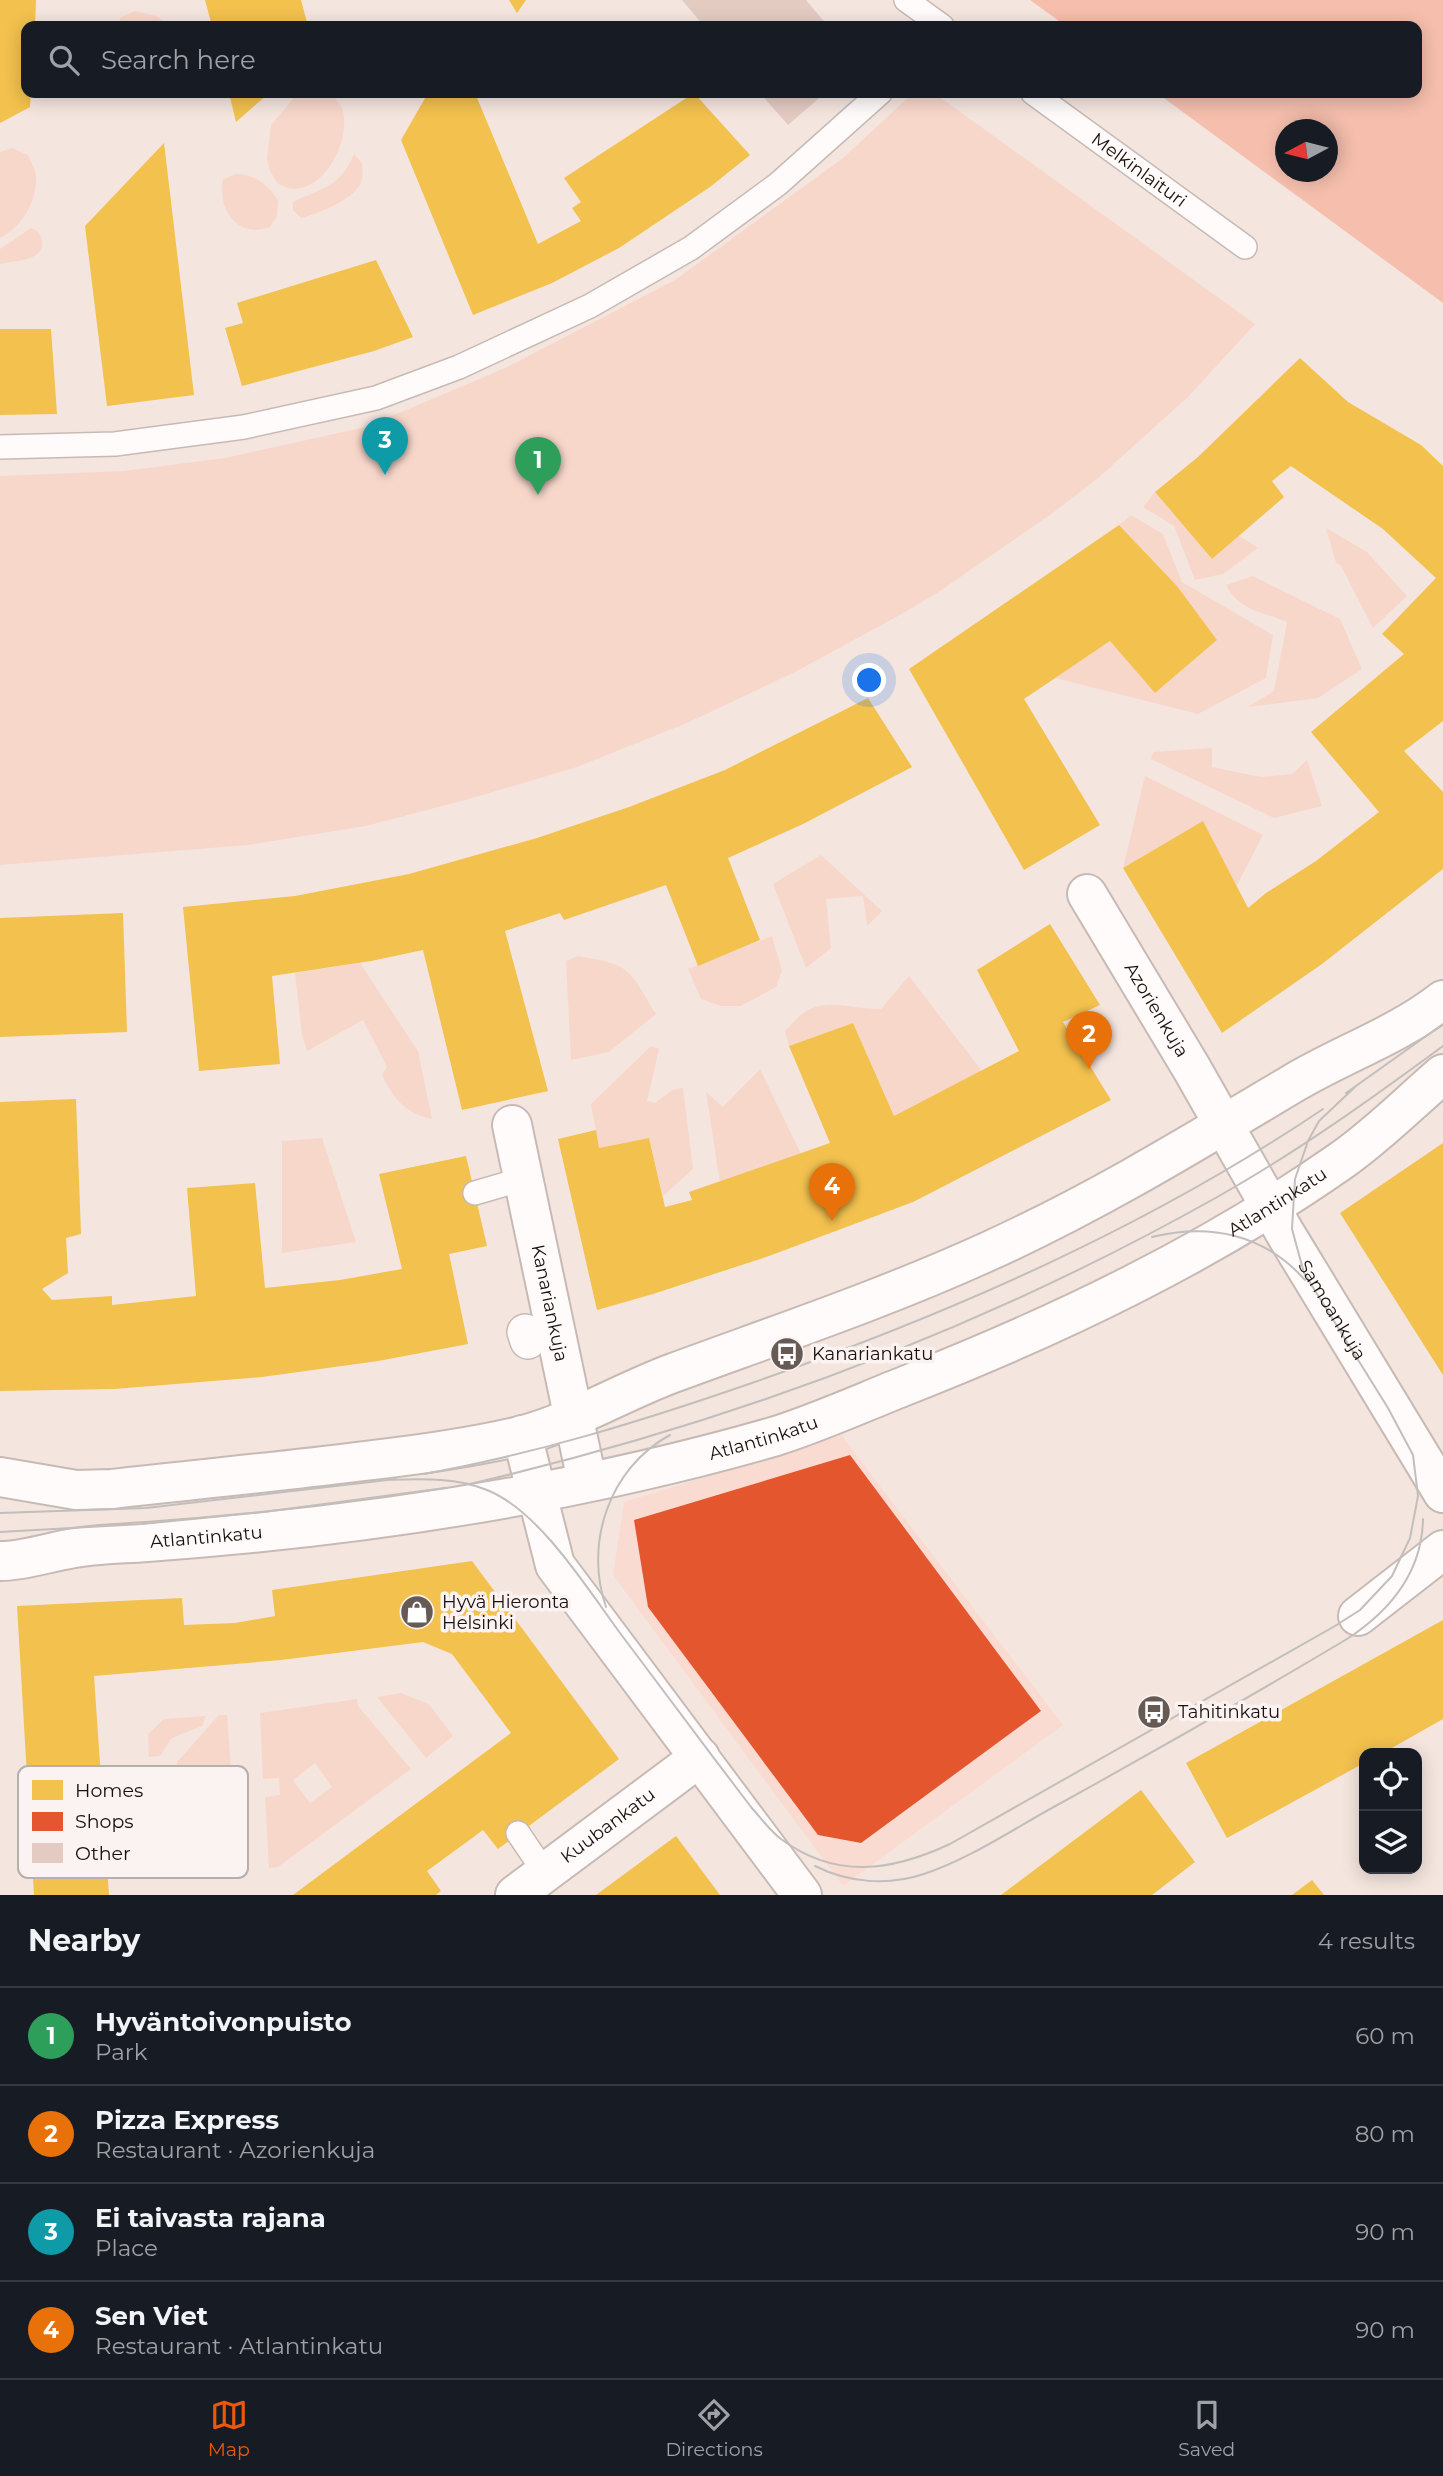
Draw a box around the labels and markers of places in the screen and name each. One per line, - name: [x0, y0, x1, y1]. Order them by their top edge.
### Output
- pin: 3: [362, 417, 408, 475]
- pin: 1: [515, 437, 561, 495]
- pin: 2: [1066, 1011, 1112, 1069]
- pin: 4: [809, 1163, 855, 1221]
- bus stop icon: Kanariankatu: [768, 1335, 806, 1373]
- place label: Kanariankatu: [812, 1343, 933, 1365]
- place label: Hyvä Hieronta Helsinki: [442, 1591, 569, 1634]
- shop icon: Hyvä Hieronta Helsinki: [398, 1593, 436, 1631]
- bus stop icon: Tahitinkatu: [1135, 1693, 1173, 1731]
- place label: Tahitinkatu: [1178, 1701, 1280, 1723]

